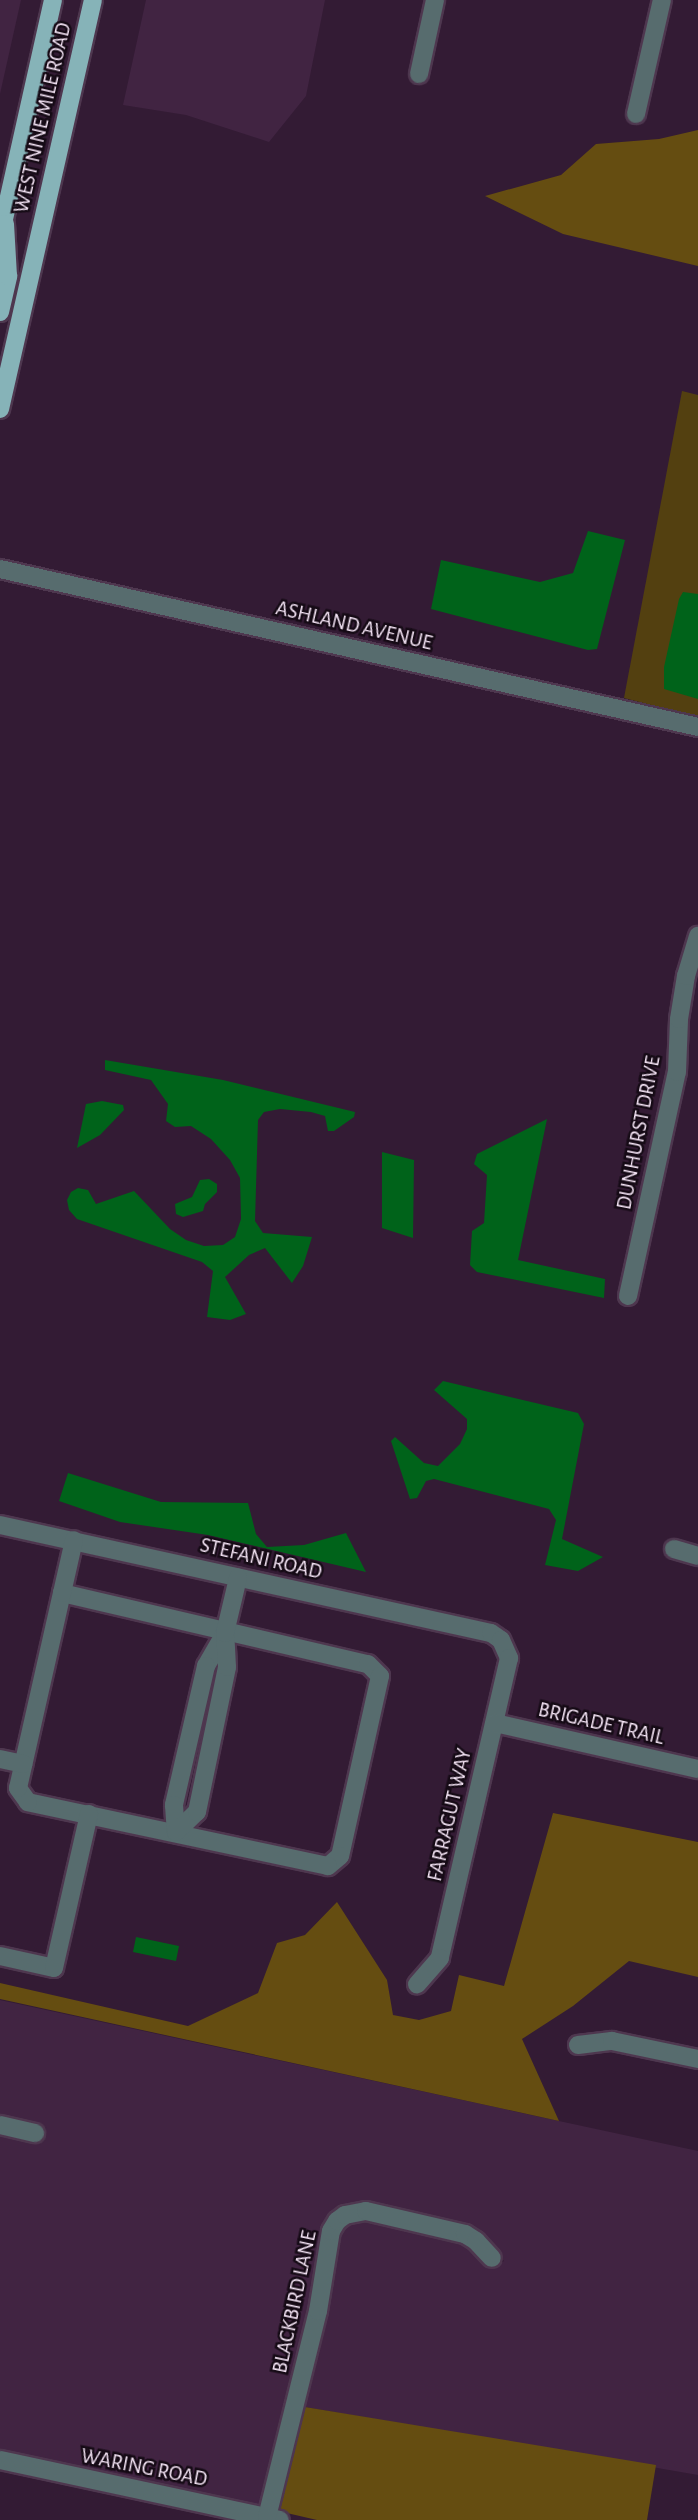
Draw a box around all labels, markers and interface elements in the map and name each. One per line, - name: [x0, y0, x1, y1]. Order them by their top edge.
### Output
- street label: WEST NINE MILE ROAD: [9, 20, 77, 216]
- street label: ASHLAND AVENUE: [273, 596, 435, 656]
- street label: DUNHURST DRIVE: [612, 1054, 666, 1212]
- street label: STEFANI ROAD: [198, 1533, 324, 1585]
- street label: BRIGADE TRAIL: [536, 1697, 666, 1751]
- street label: FARRAGUT WAY: [422, 1746, 478, 1884]
- street label: BLACKBIRD LANE: [268, 2228, 322, 2376]
- street label: WARING ROAD: [79, 2443, 209, 2493]

